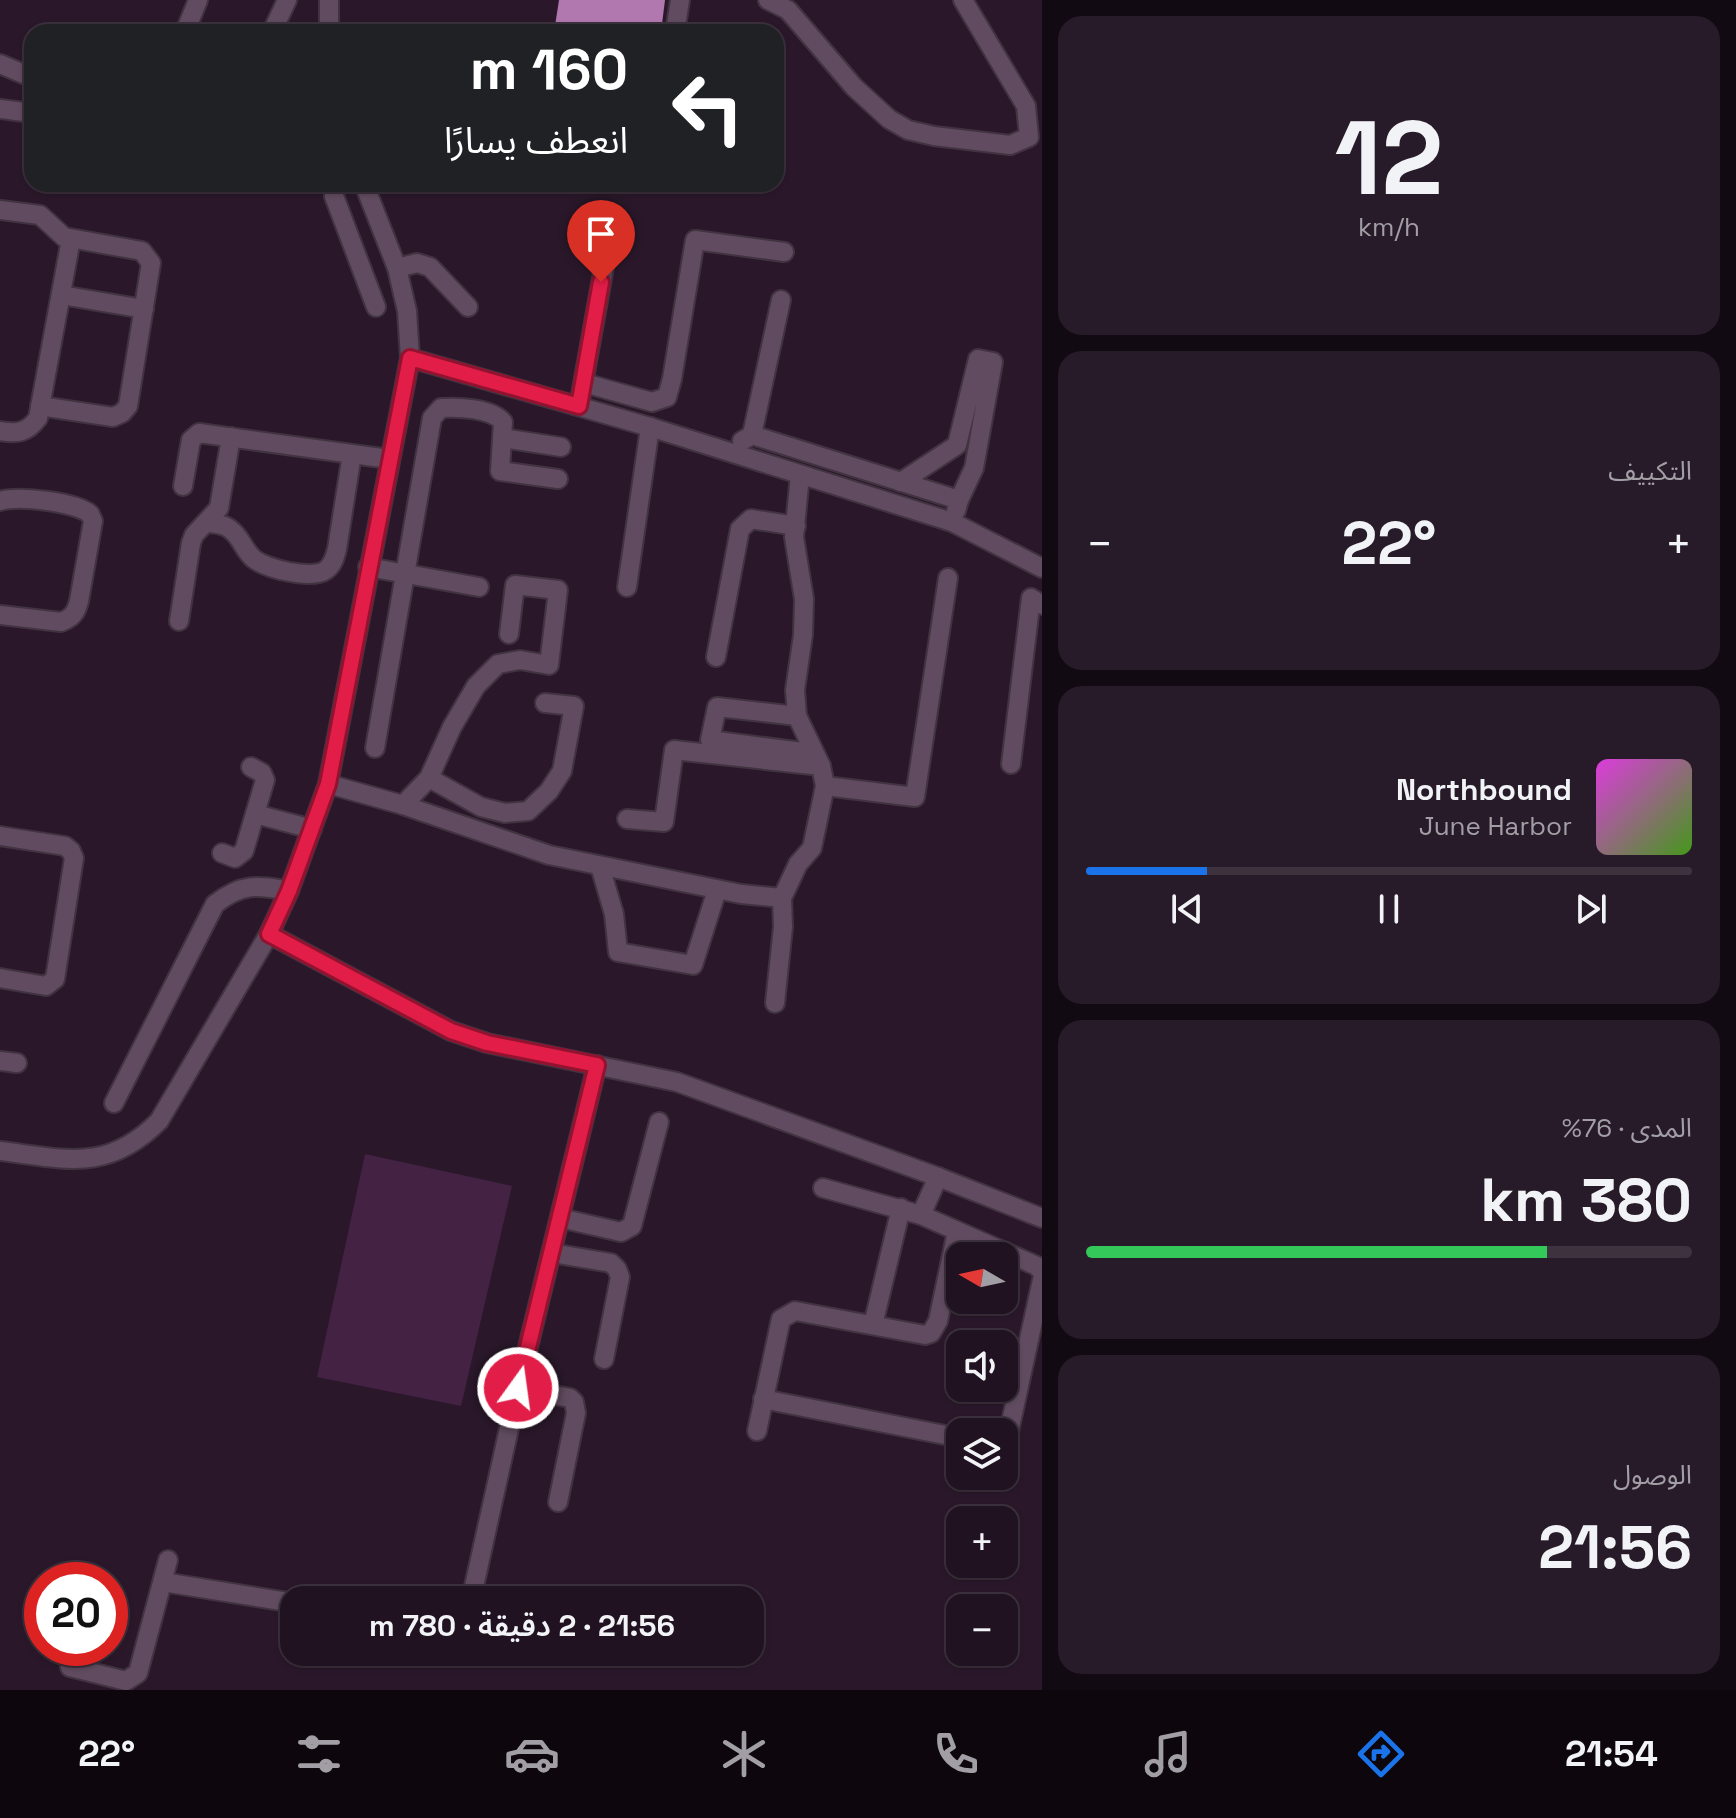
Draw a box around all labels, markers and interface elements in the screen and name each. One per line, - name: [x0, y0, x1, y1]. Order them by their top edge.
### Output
- text: 160 m: [470, 34, 628, 105]
- icon: left: [656, 56, 760, 160]
- text: 12: [1335, 92, 1443, 224]
- text: انعطف يسارًا: [444, 118, 628, 164]
- pin: [567, 200, 635, 282]
- text: km/h: [1358, 210, 1420, 244]
- icon: arrive: [579, 212, 623, 256]
- text: التكييف: [1608, 454, 1692, 488]
- text: 22°: [1342, 505, 1436, 582]
- text: −: [1086, 516, 1113, 572]
- text: +: [1665, 516, 1692, 572]
- text: Northbound: [1396, 770, 1572, 809]
- text: June Harbor: [1419, 809, 1572, 843]
- icon: previous: [1165, 887, 1209, 931]
- icon: pause: [1367, 887, 1411, 931]
- icon: next: [1569, 887, 1613, 931]
- text: المدى · 76%: [1562, 1111, 1692, 1145]
- text: 380 km: [1480, 1162, 1692, 1239]
- north arrow: [946, 1242, 1018, 1314]
- map controls: [946, 1242, 1018, 1666]
- button: sound: [946, 1330, 1018, 1402]
- position arrow: [476, 1346, 560, 1430]
- button: layers: [946, 1418, 1018, 1490]
- text: الوصول: [1613, 1458, 1692, 1492]
- button: +: [946, 1506, 1018, 1578]
- text: 21:56: [1538, 1509, 1692, 1586]
- speed limit sign: 20: [24, 1562, 128, 1666]
- button: −: [946, 1594, 1018, 1666]
- text: 21:56 · 2 دقيقة · 780 m: [369, 1606, 675, 1645]
- icon: filters: [291, 1726, 347, 1782]
- icon: car: [504, 1726, 560, 1782]
- icon: climate: [716, 1726, 772, 1782]
- icon: phone: [928, 1726, 984, 1782]
- icon: music: [1140, 1726, 1196, 1782]
- icon: directions: [1353, 1726, 1409, 1782]
- text: 22°: [78, 1731, 135, 1777]
- text: 21:54: [1565, 1731, 1658, 1777]

